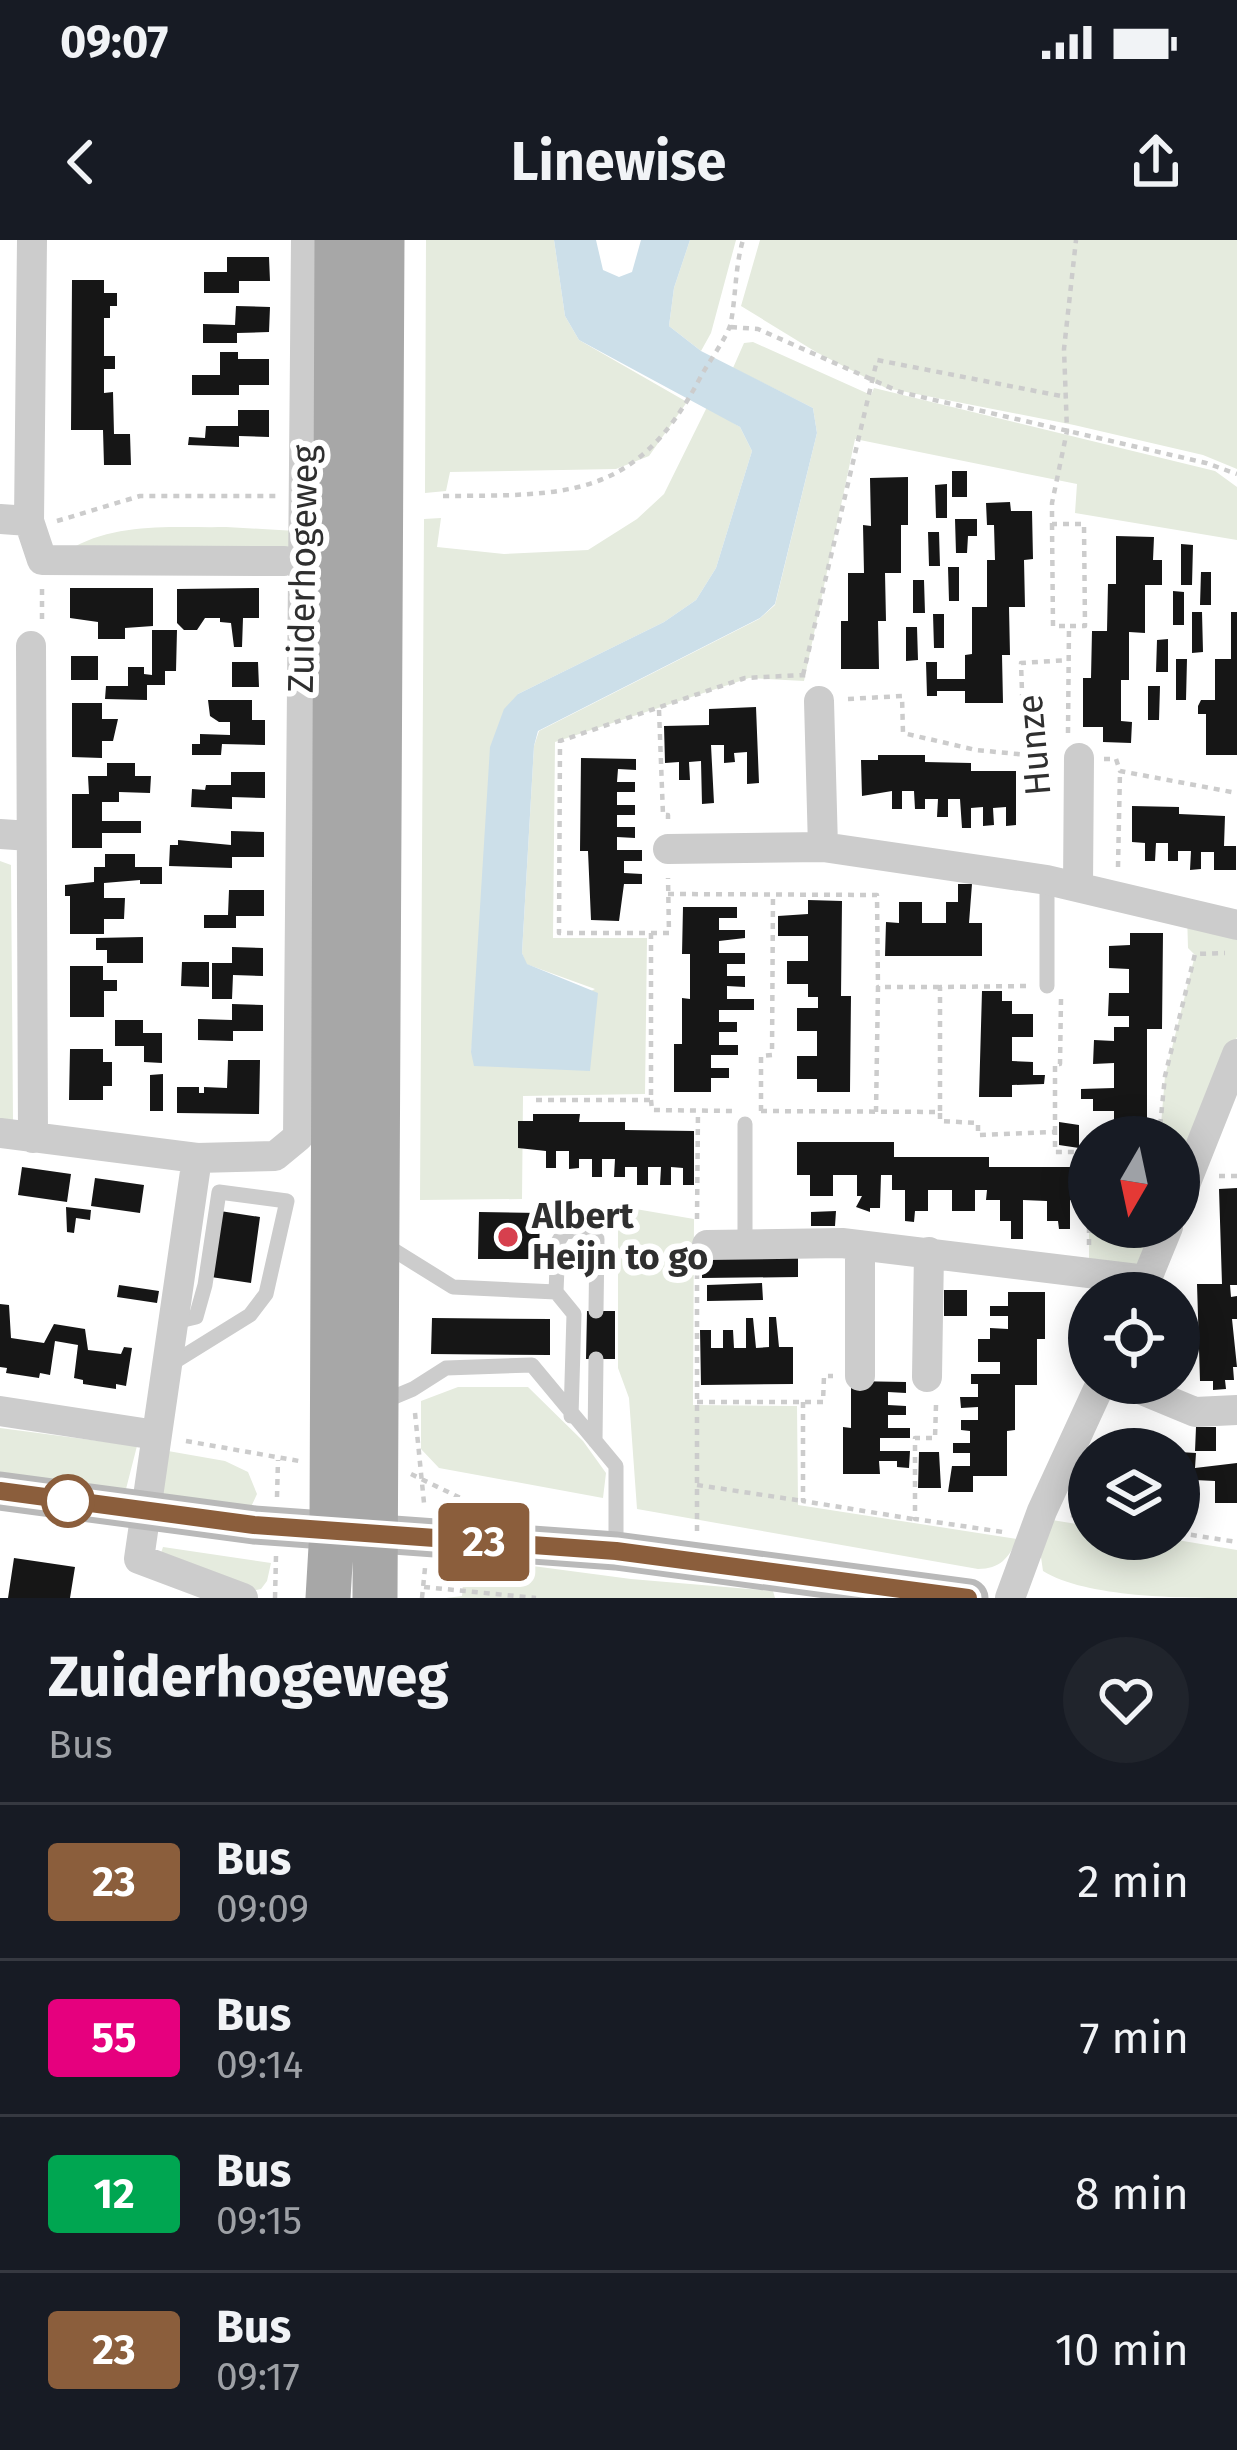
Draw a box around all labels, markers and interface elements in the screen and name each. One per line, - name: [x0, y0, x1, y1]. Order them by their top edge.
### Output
- text: 09:07: [60, 15, 168, 69]
- icon: back: [48, 129, 114, 195]
- icon: share: [1123, 129, 1189, 195]
- text: Linewise: [511, 130, 726, 194]
- street label: Zuiderhogeweg: [279, 444, 327, 693]
- street label: Hunze: [1008, 692, 1060, 798]
- north arrow: [1068, 1116, 1200, 1248]
- map controls: [1068, 1116, 1200, 1560]
- place label: Albert Heijn to go: [531, 1194, 708, 1279]
- marker: Albert Heijn to go: [495, 1224, 521, 1250]
- button: locate: [1068, 1272, 1200, 1404]
- button: layers: [1068, 1428, 1200, 1560]
- unlabelled marker: [43, 1476, 93, 1526]
- line badge: 23: [430, 1503, 538, 1581]
- text: 23: [462, 1517, 506, 1567]
- button: heart: [1063, 1637, 1189, 1763]
- text: Zuiderhogeweg: [48, 1643, 449, 1711]
- text: Bus: [48, 1722, 113, 1768]
- text: Bus: [216, 1832, 291, 1886]
- text: 2 min: [1077, 1855, 1189, 1909]
- text: 23: [92, 1857, 136, 1907]
- text: 09:09: [216, 1886, 309, 1932]
- text: Bus: [216, 1988, 291, 2042]
- text: 7 min: [1079, 2011, 1189, 2065]
- text: 55: [92, 2013, 136, 2063]
- text: 09:14: [216, 2042, 303, 2088]
- text: Bus: [216, 2144, 291, 2198]
- text: 8 min: [1075, 2167, 1189, 2221]
- text: 12: [93, 2169, 135, 2219]
- text: 09:15: [216, 2198, 302, 2244]
- text: Bus: [216, 2300, 291, 2354]
- text: 10 min: [1055, 2323, 1189, 2377]
- text: 23: [92, 2325, 136, 2375]
- text: 09:17: [216, 2354, 300, 2400]

